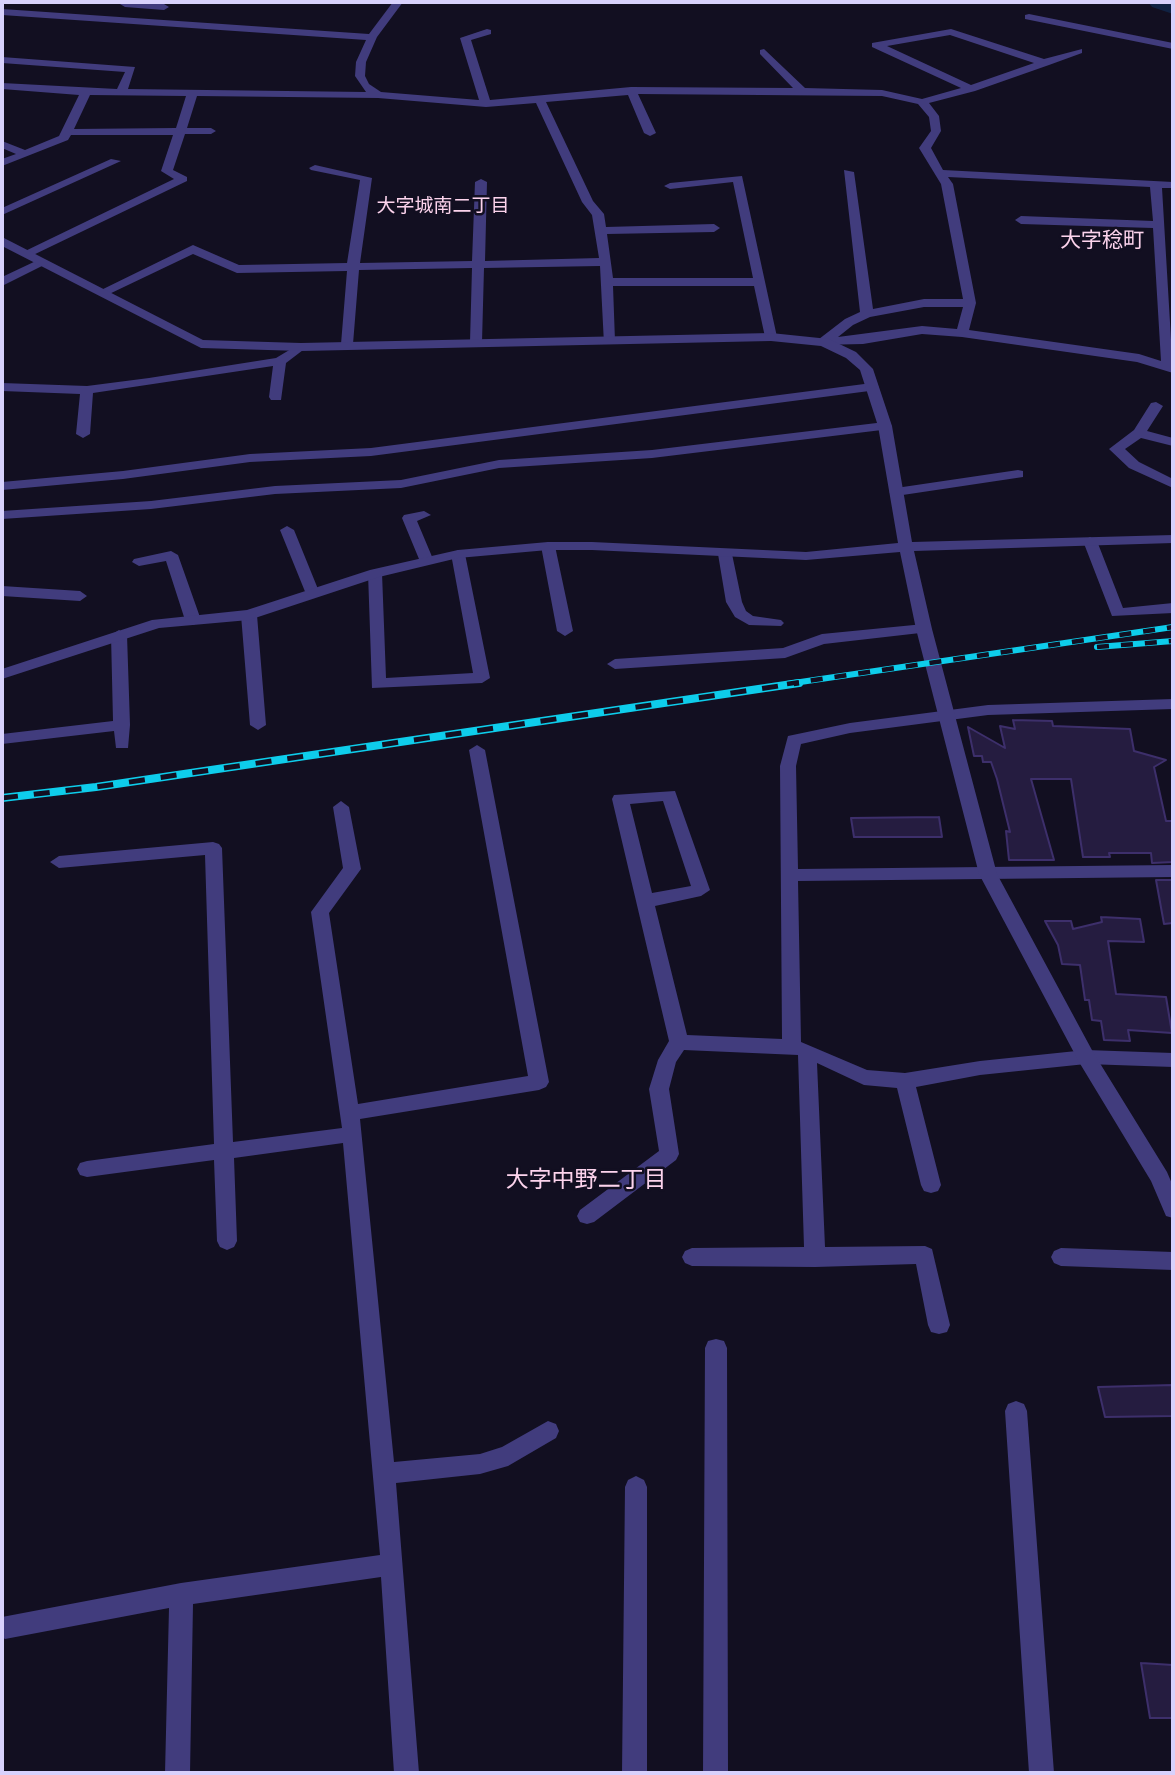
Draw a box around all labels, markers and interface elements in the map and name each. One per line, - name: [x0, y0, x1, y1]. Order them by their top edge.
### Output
- district label: 大字城南二丁目: [377, 196, 509, 218]
- district label: 大字稔町: [1060, 229, 1144, 255]
- district label: 大字中野二丁目: [506, 1167, 666, 1195]

